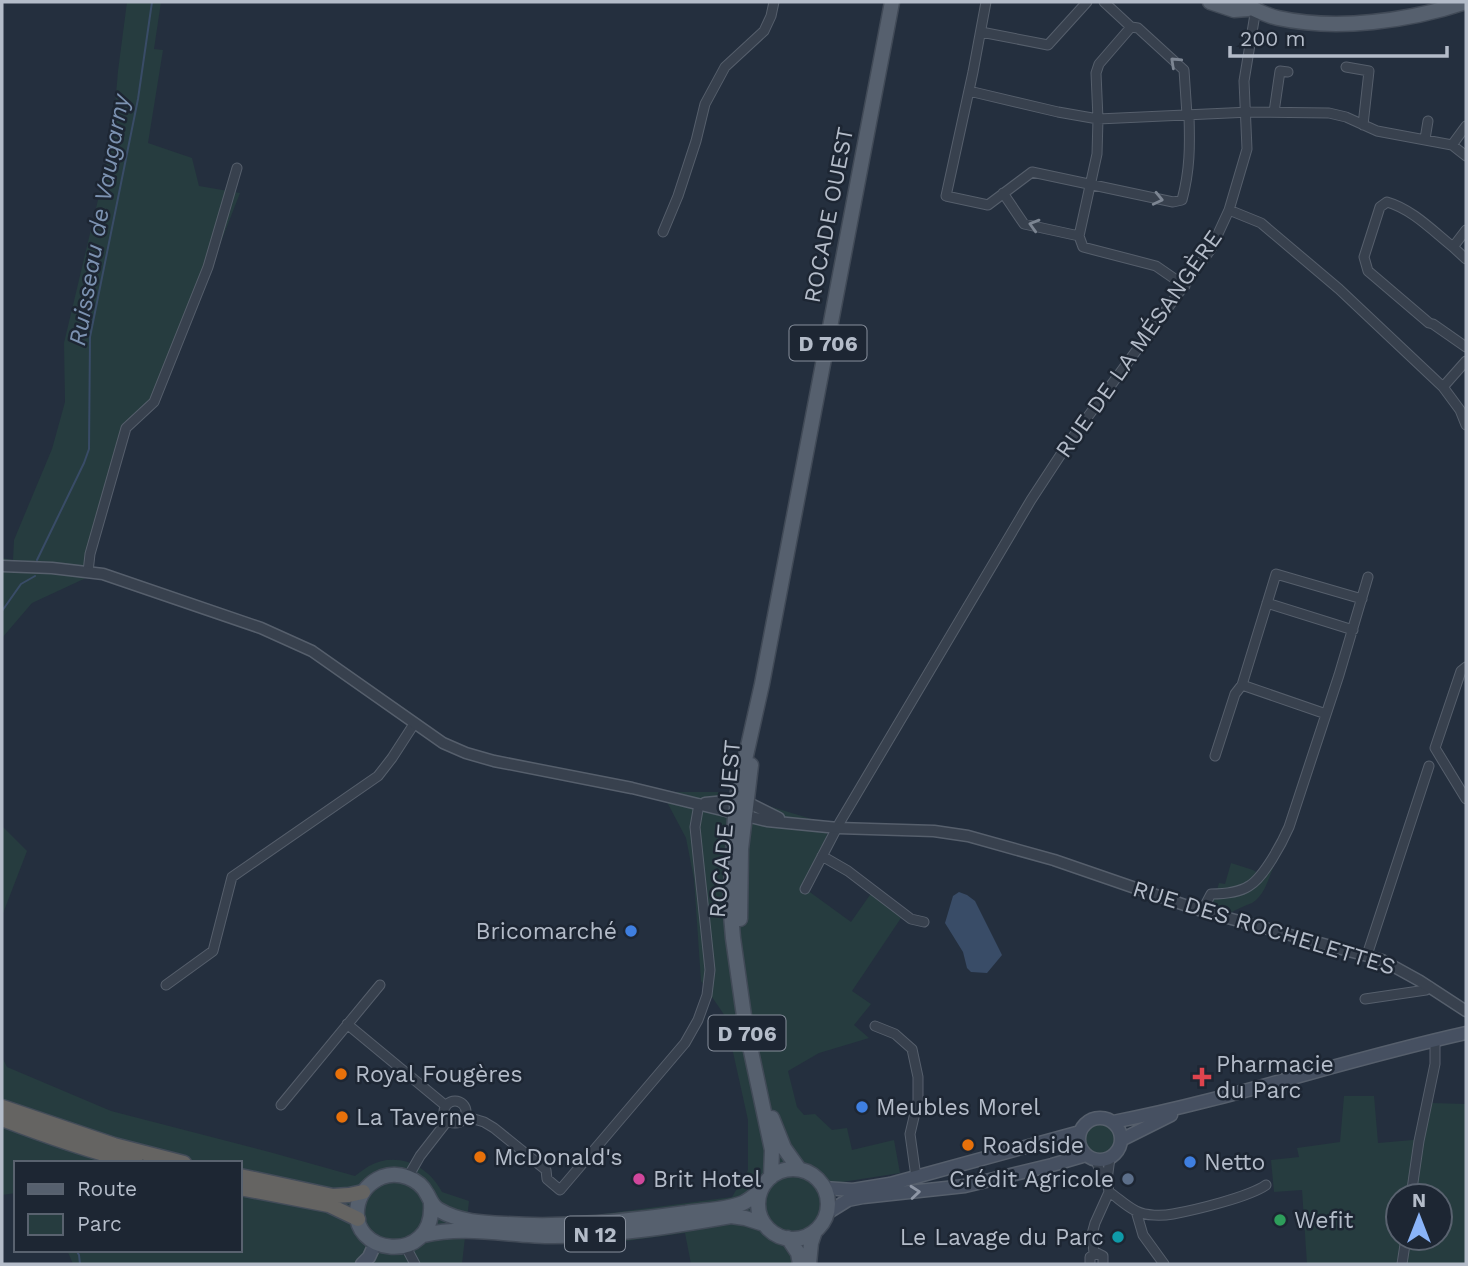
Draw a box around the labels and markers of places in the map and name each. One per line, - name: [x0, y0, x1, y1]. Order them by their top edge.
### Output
- place label: Bricomarché: [475, 918, 617, 945]
- marker: Bricomarché: [623, 923, 639, 939]
- place label: Pharmacie du Parc: [1216, 1051, 1334, 1104]
- place label: Royal Fougères: [355, 1061, 523, 1088]
- marker: Royal Fougères: [333, 1066, 349, 1082]
- marker: Pharmacie du Parc: [1194, 1069, 1210, 1085]
- place label: Meubles Morel: [876, 1094, 1040, 1121]
- marker: Meubles Morel: [854, 1099, 870, 1115]
- place label: La Taverne: [356, 1104, 476, 1131]
- marker: La Taverne: [334, 1109, 350, 1125]
- place label: Roadside: [982, 1132, 1084, 1159]
- marker: Roadside: [960, 1137, 976, 1153]
- place label: McDonald's: [494, 1144, 623, 1171]
- marker: McDonald's: [472, 1149, 488, 1165]
- place label: Netto: [1204, 1149, 1265, 1176]
- marker: Netto: [1182, 1154, 1198, 1170]
- place label: Brit Hotel: [653, 1166, 761, 1193]
- place label: Crédit Agricole: [949, 1166, 1114, 1193]
- marker: Brit Hotel: [631, 1171, 647, 1187]
- marker: Crédit Agricole: [1120, 1171, 1136, 1187]
- place label: Wefit: [1294, 1207, 1354, 1234]
- marker: Wefit: [1272, 1212, 1288, 1228]
- place label: Le Lavage du Parc: [900, 1224, 1104, 1251]
- marker: Le Lavage du Parc: [1110, 1229, 1126, 1245]

